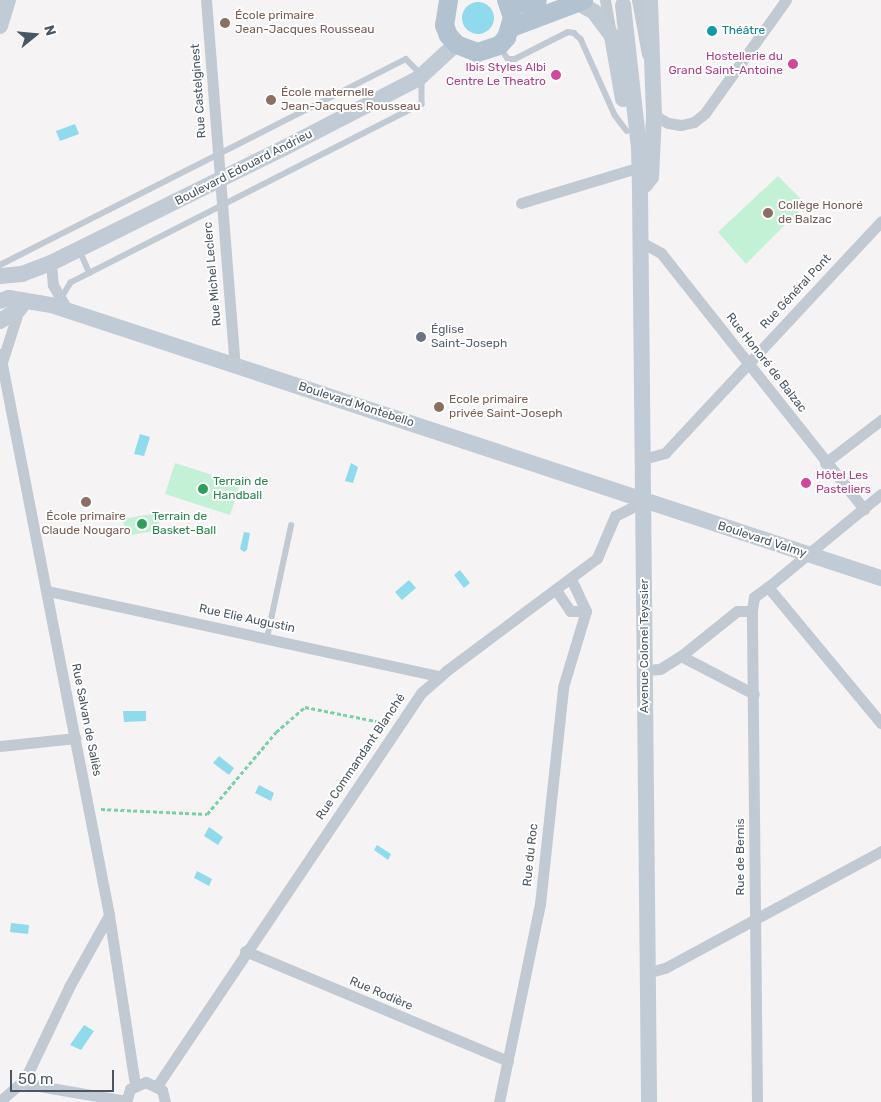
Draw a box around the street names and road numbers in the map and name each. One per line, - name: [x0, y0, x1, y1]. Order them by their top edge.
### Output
- street label: Rue Castelginest: [189, 43, 209, 139]
- street label: Boulevard Edouard Andrieu: [173, 127, 315, 209]
- street label: Rue Michel Leclerc: [201, 221, 225, 327]
- street label: Rue Général Pont: [758, 252, 834, 332]
- street label: Rue Honoré de Balzac: [723, 310, 809, 416]
- street label: Boulevard Montebello: [296, 380, 416, 430]
- street label: Boulevard Valmy: [716, 519, 808, 561]
- street label: Avenue Colonel Teyssier: [638, 579, 652, 713]
- street label: Rue Elie Augustin: [198, 602, 296, 636]
- street label: Rue Salvan de Saliès: [68, 662, 104, 778]
- street label: Rue Commandant Blanché: [313, 691, 409, 823]
- street label: Rue de Bernis: [734, 818, 748, 896]
- street label: Rue du Roc: [521, 823, 541, 887]
- street label: Rue Rodière: [347, 974, 415, 1014]

